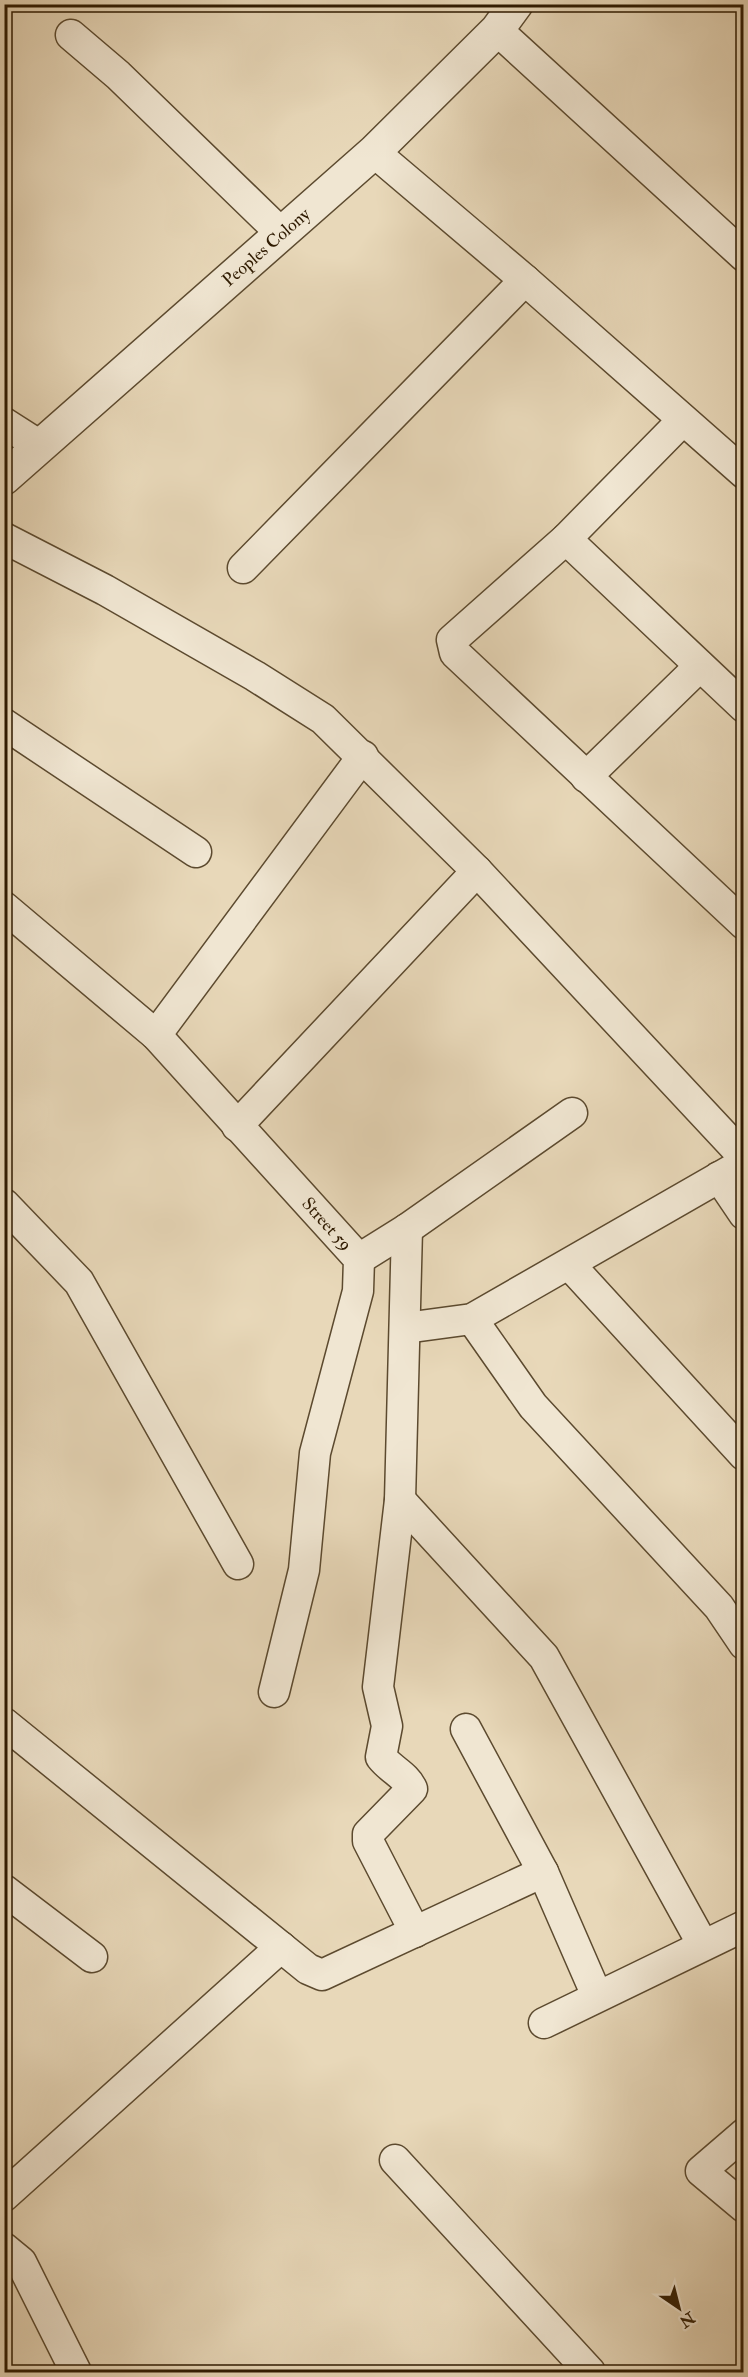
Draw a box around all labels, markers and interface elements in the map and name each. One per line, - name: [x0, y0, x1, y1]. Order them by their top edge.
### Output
- street label: Peoples Colony: [218, 202, 316, 292]
- street label: Street 59: [297, 1193, 357, 1256]
- north arrow: [649, 2278, 709, 2338]
- text: N: [675, 2307, 699, 2332]

